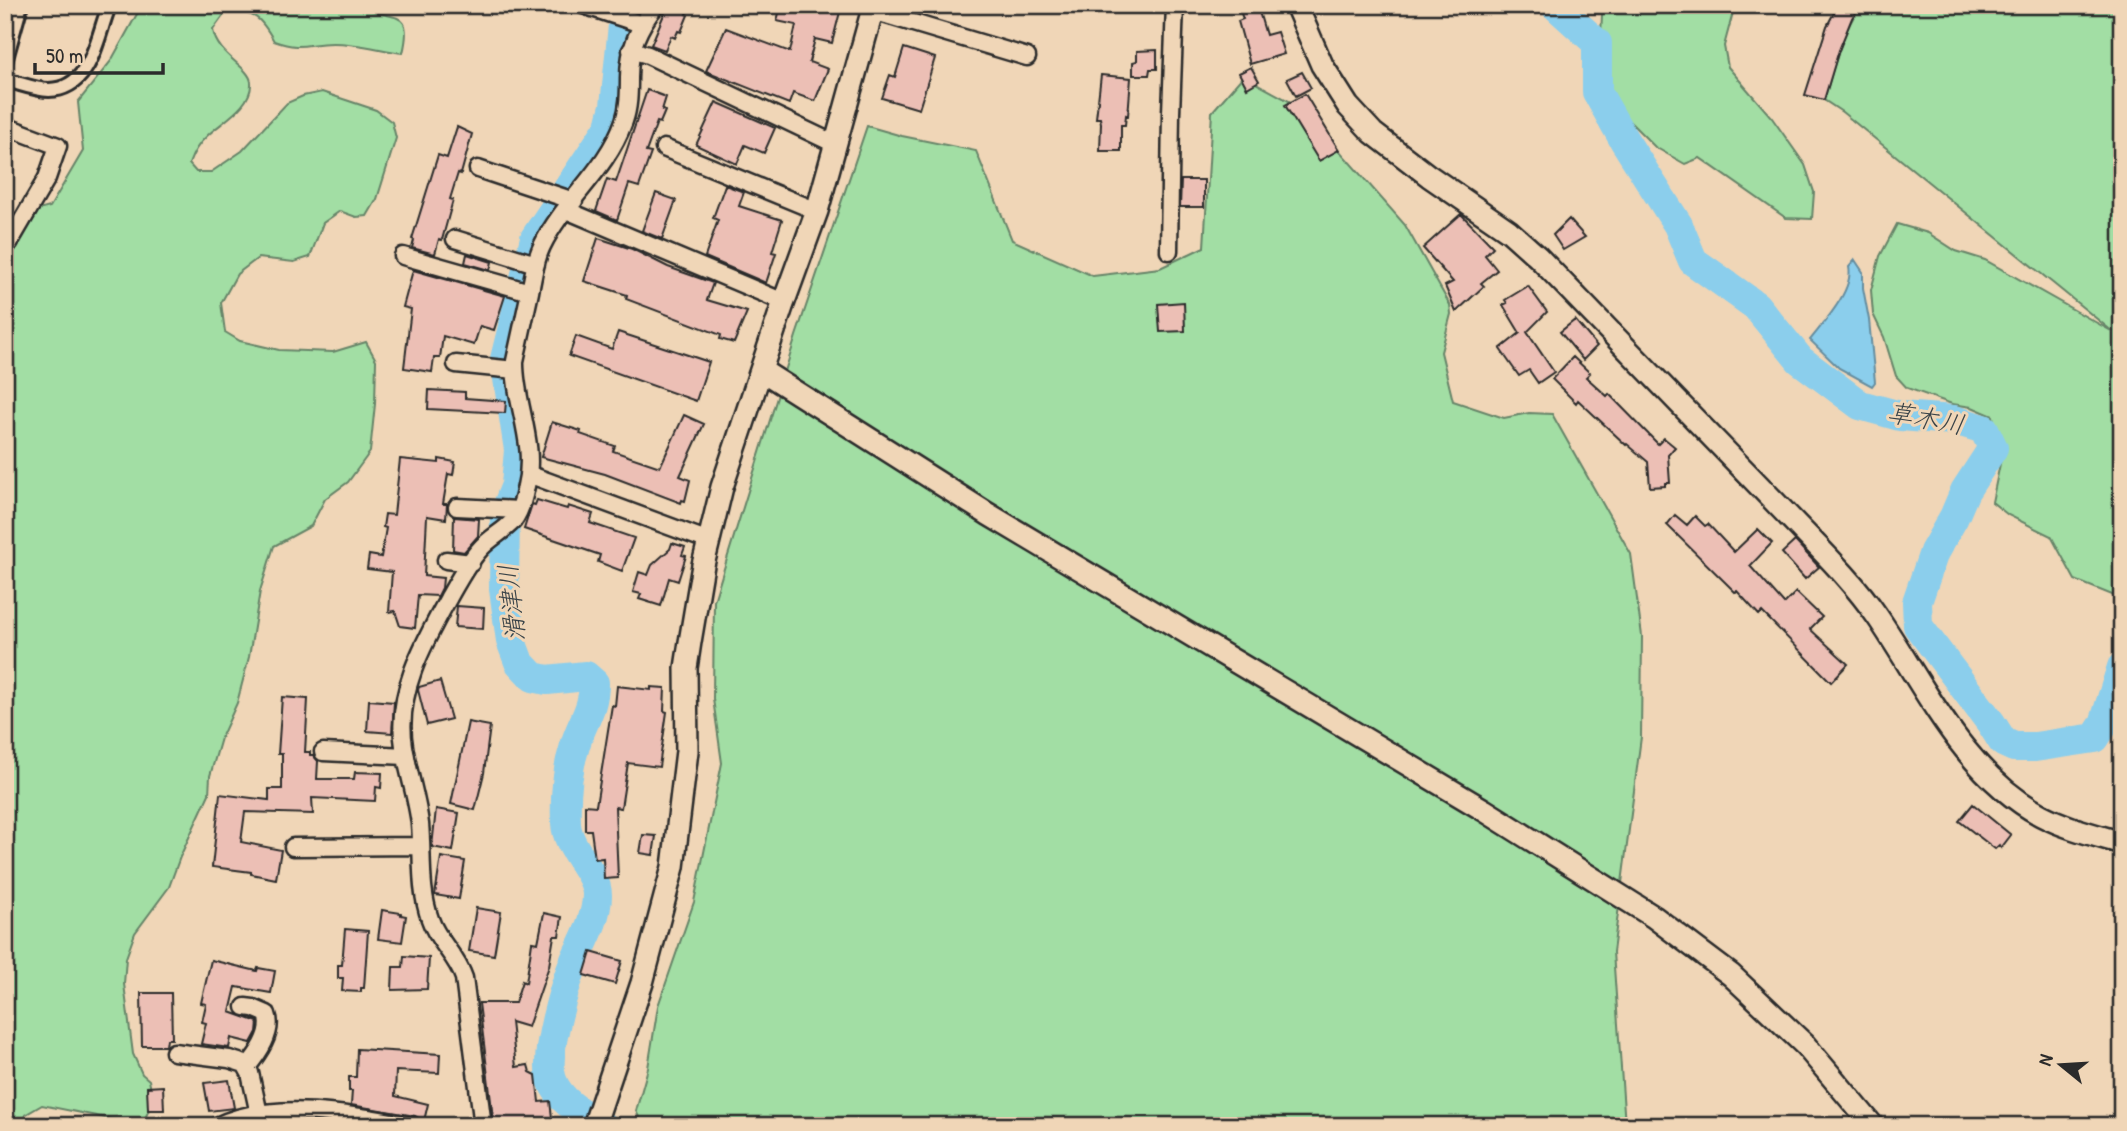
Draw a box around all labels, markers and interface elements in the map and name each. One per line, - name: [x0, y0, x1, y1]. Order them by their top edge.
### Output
- scale bar: [35, 32, 163, 76]
- text: 50 m: [46, 41, 83, 70]
- water label: 草木川: [1885, 394, 1967, 442]
- water label: 滑津川: [490, 562, 532, 644]
- north arrow: [2025, 1030, 2096, 1100]
- text: N: [2031, 1051, 2059, 1069]

